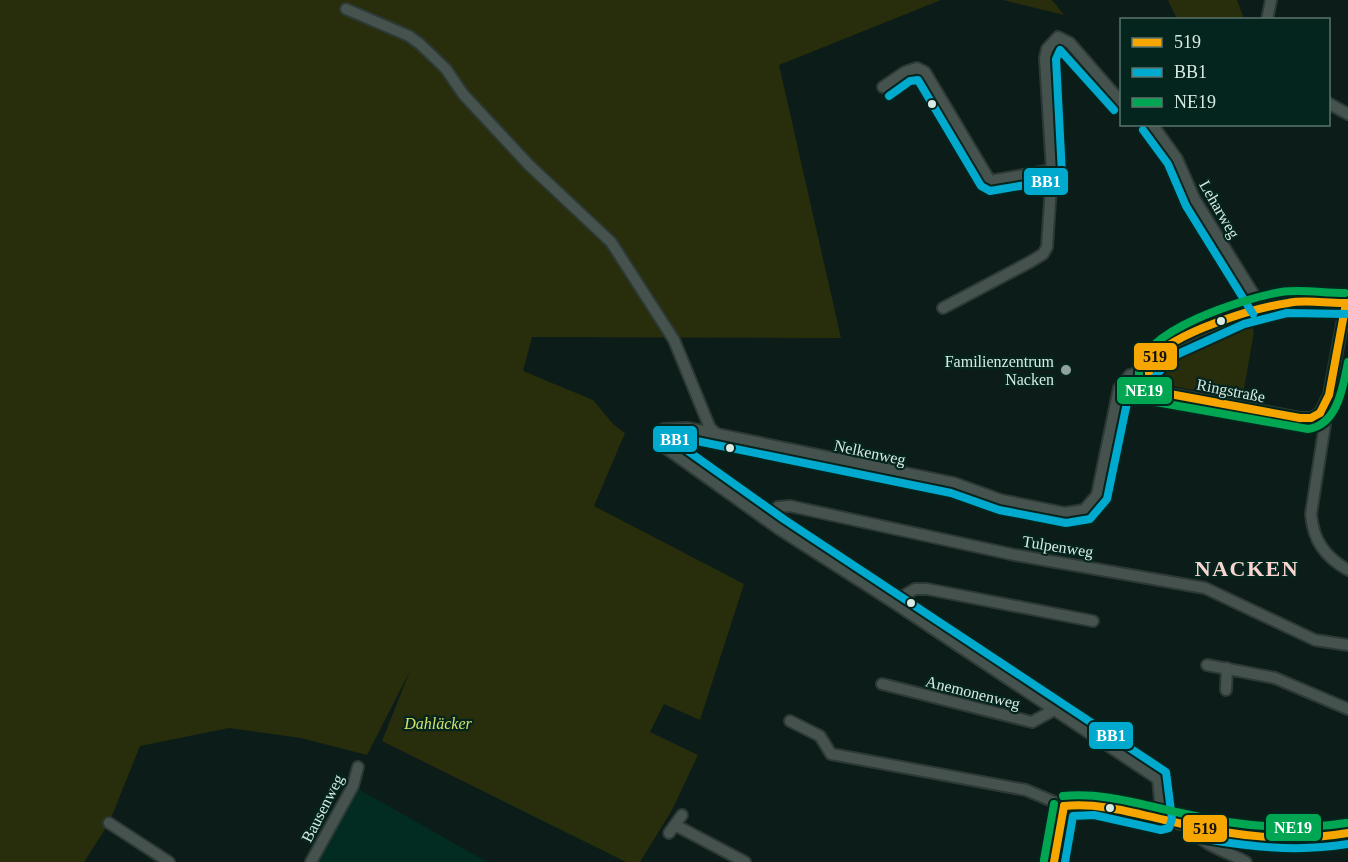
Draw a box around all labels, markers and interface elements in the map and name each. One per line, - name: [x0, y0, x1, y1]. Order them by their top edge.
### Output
- legend: [1120, 18, 1330, 126]
- text: 519: [1174, 32, 1201, 52]
- text: BB1: [1174, 62, 1207, 82]
- text: NE19: [1174, 92, 1216, 112]
- unlabelled marker: [926, 98, 938, 110]
- line badge: BB1: [1023, 167, 1069, 196]
- text: BB1: [1031, 173, 1061, 190]
- street label: Leharweg: [1195, 177, 1243, 242]
- unlabelled marker: [1215, 315, 1227, 327]
- line badge: 519: [1133, 342, 1178, 371]
- text: 519: [1143, 348, 1167, 365]
- place label: Familienzentrum Nacken: [945, 353, 1055, 388]
- marker: Familienzentrum Nacken: [1059, 363, 1073, 377]
- line badge: NE19: [1116, 376, 1173, 405]
- street label: Ringstraße: [1195, 376, 1267, 406]
- text: NE19: [1125, 382, 1163, 399]
- line badge: BB1: [652, 425, 698, 453]
- text: BB1: [660, 431, 690, 448]
- street label: Nelkenweg: [832, 437, 907, 469]
- unlabelled marker: [724, 442, 736, 454]
- street label: Tulpenweg: [1021, 533, 1095, 561]
- district label: NACKEN: [1195, 556, 1299, 581]
- unlabelled marker: [905, 597, 917, 609]
- street label: Anemonenweg: [924, 673, 1022, 713]
- park label: Dahläcker: [403, 715, 473, 732]
- line badge: BB1: [1088, 721, 1134, 750]
- text: BB1: [1096, 727, 1126, 744]
- street label: Bausenweg: [298, 772, 348, 845]
- unlabelled marker: [1104, 802, 1116, 814]
- line badge: NE19: [1265, 813, 1322, 842]
- line badge: 519: [1182, 814, 1228, 843]
- text: NE19: [1274, 819, 1312, 836]
- text: 519: [1193, 820, 1217, 837]

